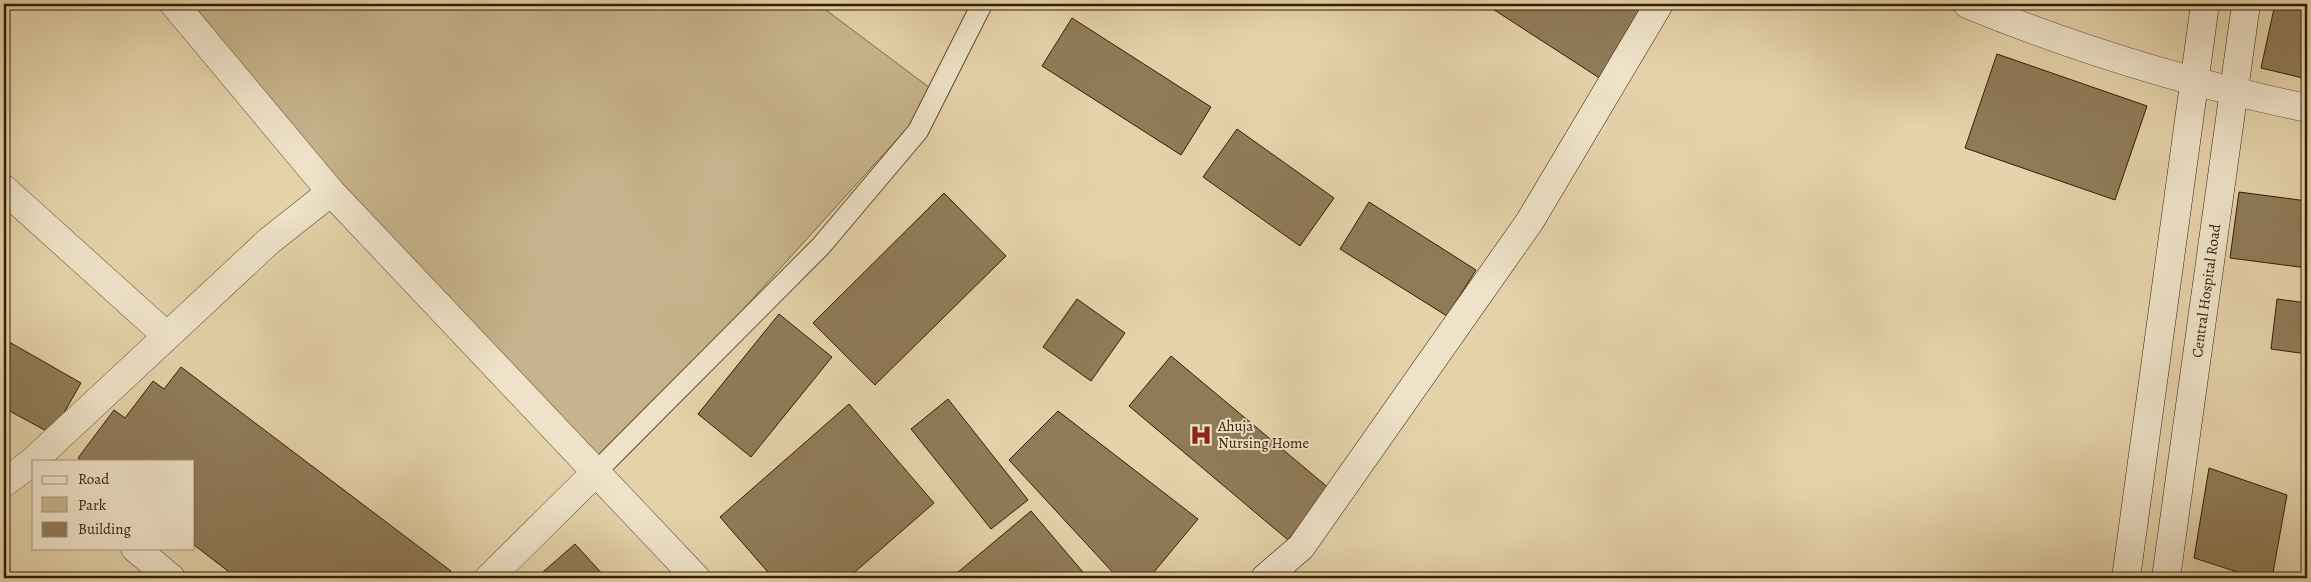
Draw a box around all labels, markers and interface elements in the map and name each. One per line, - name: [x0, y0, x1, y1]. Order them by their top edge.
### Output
- street label: Central Hospital Road: [2187, 222, 2225, 359]
- place label: Ahuja Nursing Home: [1217, 416, 1310, 453]
- hospital icon: Ahuja Nursing Home: [1188, 422, 1214, 448]
- legend: [32, 460, 195, 550]
- text: Road: [78, 469, 110, 489]
- text: Park: [78, 495, 107, 515]
- text: Building: [78, 519, 131, 539]

